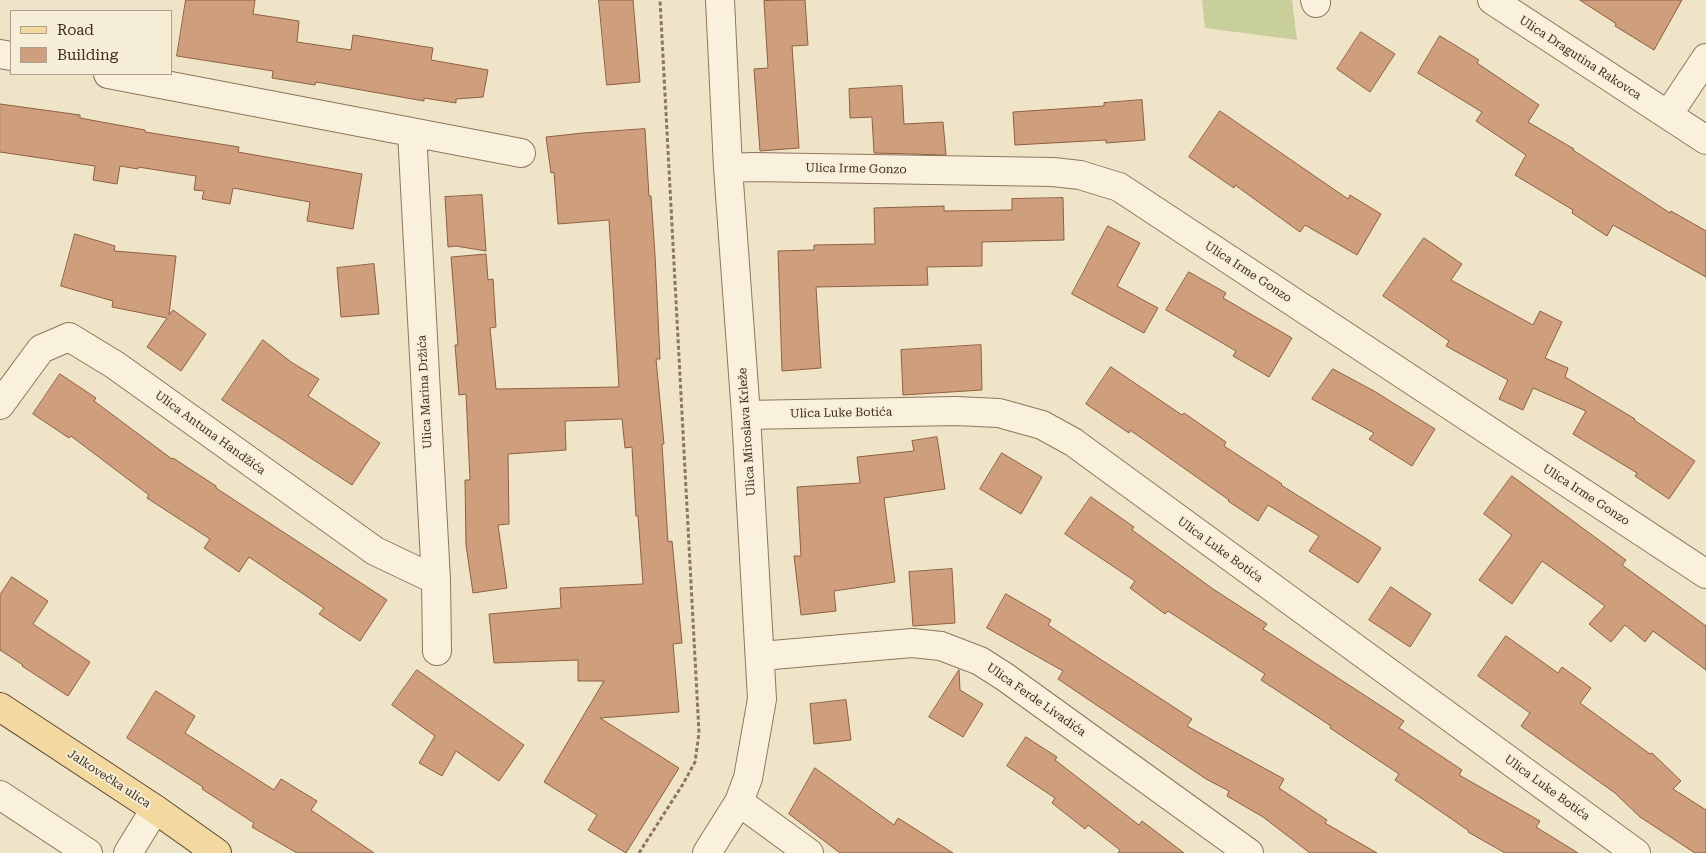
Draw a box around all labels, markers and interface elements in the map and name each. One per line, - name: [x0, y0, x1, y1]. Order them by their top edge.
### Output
- legend: [10, 10, 172, 75]
- street label: Ulica Dragutina Rakovca: [1516, 13, 1644, 103]
- text: Road: [57, 21, 94, 39]
- text: Building: [57, 46, 118, 64]
- street label: Ulica Irme Gonzo: [805, 161, 907, 177]
- street label: Ulica Irme Gonzo: [1202, 238, 1294, 306]
- street label: Ulica Marina Držića: [415, 335, 435, 449]
- street label: Ulica Miroslava Krleže: [735, 367, 759, 497]
- street label: Ulica Antuna Handžića: [152, 388, 268, 478]
- street label: Ulica Luke Botića: [790, 405, 892, 421]
- street label: Ulica Irme Gonzo: [1540, 461, 1632, 529]
- street label: Ulica Luke Botića: [1174, 514, 1266, 586]
- street label: Ulica Ferde Livadića: [984, 660, 1088, 740]
- street label: Jalkovečka ulica: [65, 747, 153, 811]
- street label: Ulica Luke Botića: [1501, 752, 1593, 824]

